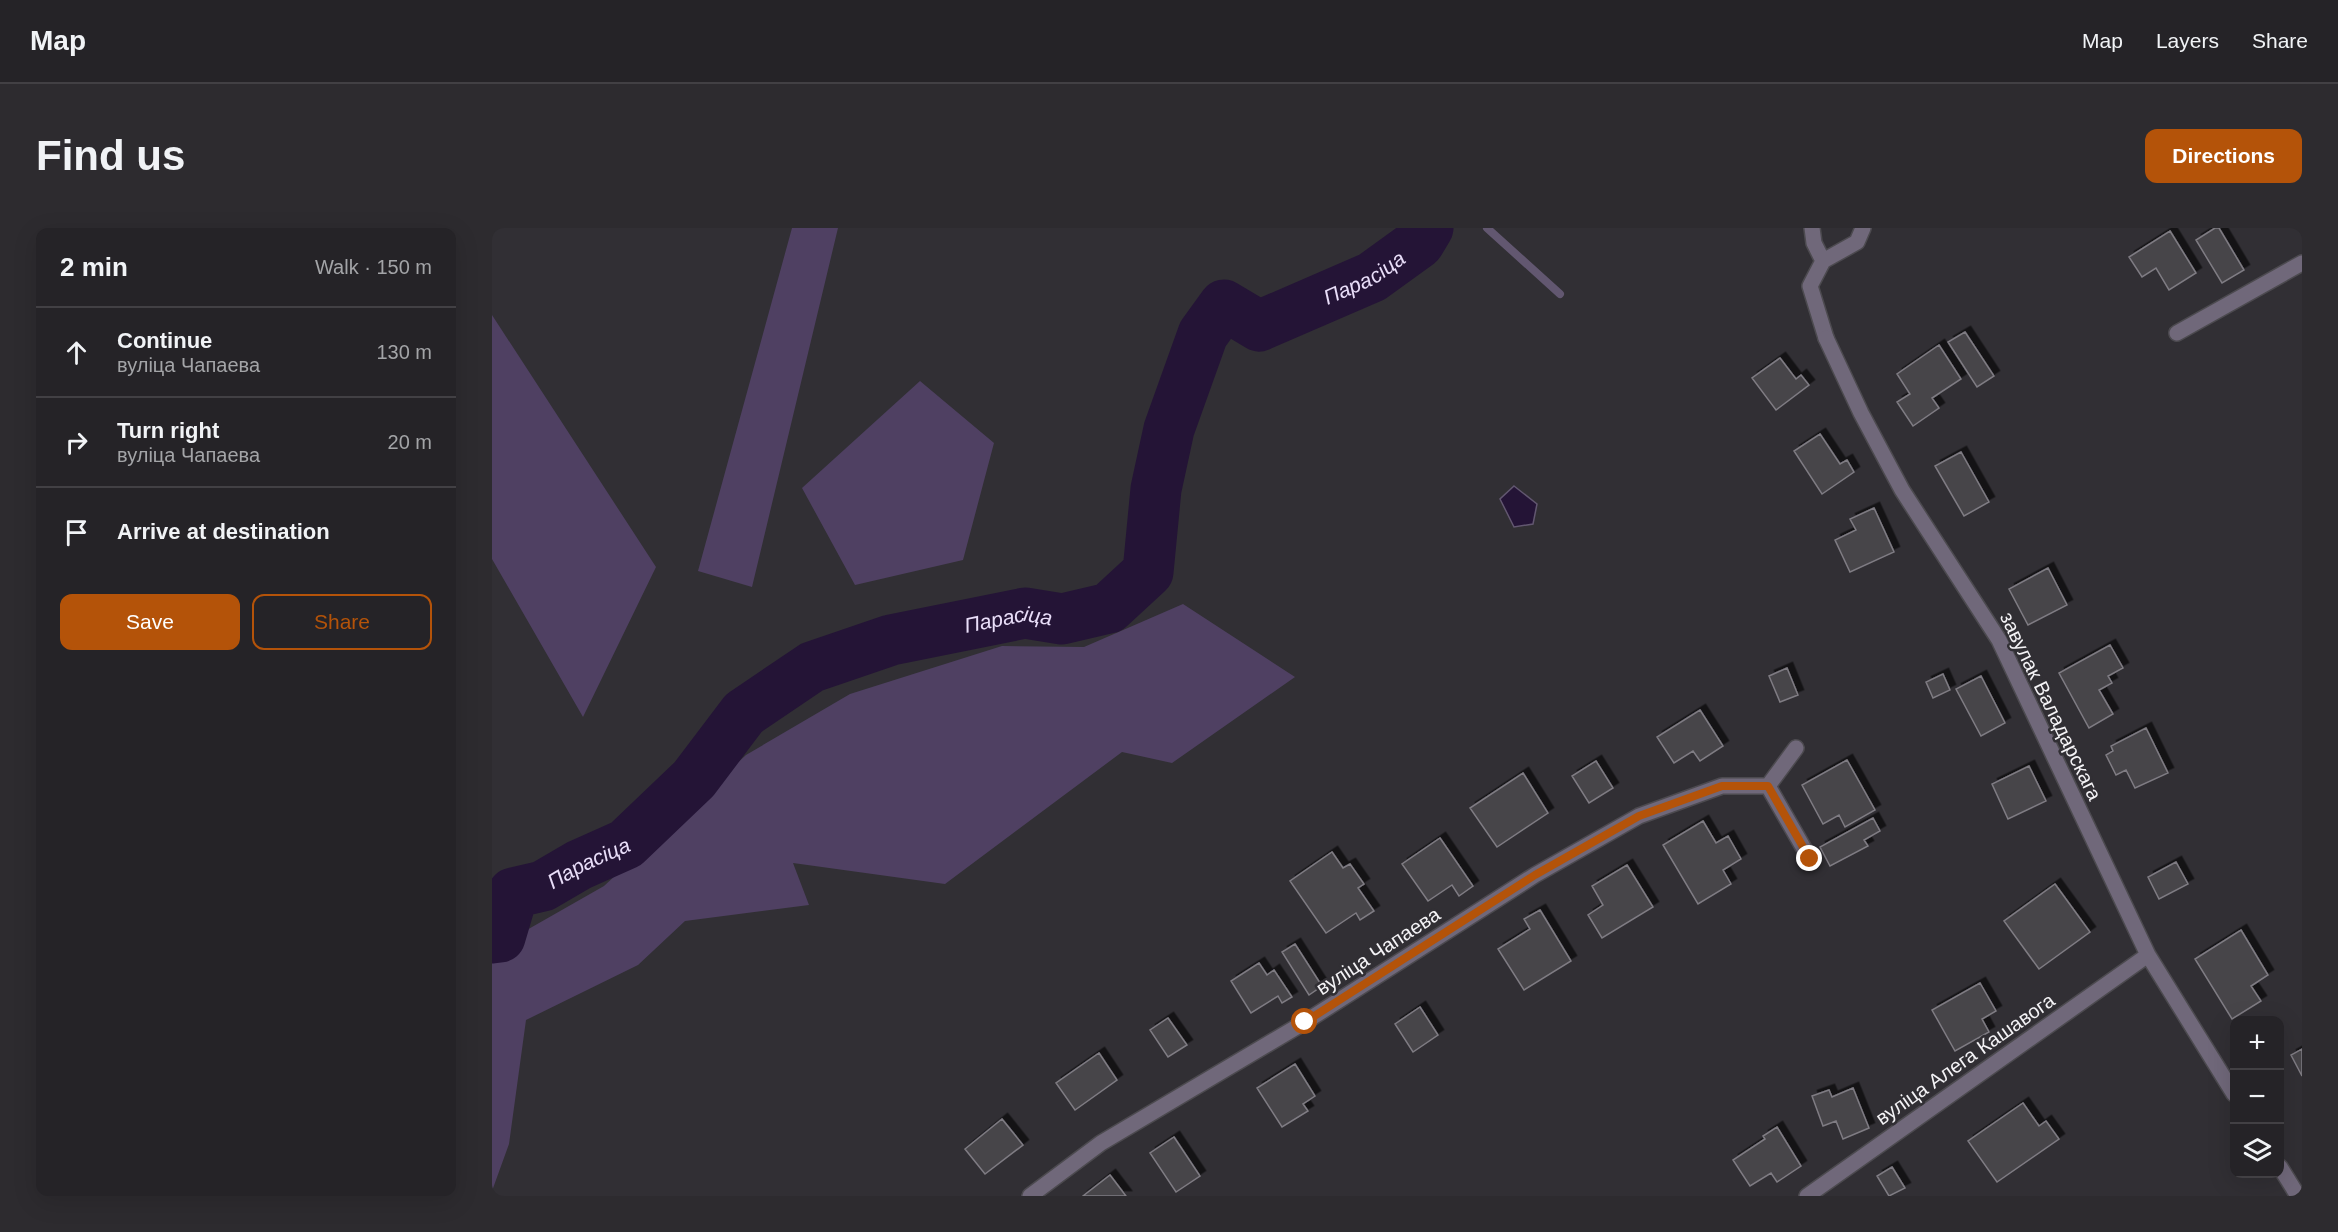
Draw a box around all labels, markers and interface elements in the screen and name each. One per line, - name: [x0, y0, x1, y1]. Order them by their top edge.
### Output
- text: Map: [30, 25, 86, 56]
- text: Map: [2082, 29, 2123, 52]
- text: Layers: [2156, 29, 2219, 52]
- text: Share: [2252, 29, 2308, 52]
- button: Directions: [2145, 129, 2302, 183]
- text: Find us: [36, 132, 185, 179]
- water label: Парасіца: [1320, 246, 1409, 308]
- text: 2 min: [60, 252, 128, 282]
- text: Walk · 150 m: [315, 256, 432, 278]
- text: Continue: [117, 328, 212, 353]
- icon: ahead: [60, 336, 93, 369]
- text: 130 m: [376, 341, 432, 363]
- text: вуліца Чапаева: [117, 354, 260, 376]
- text: Turn right: [117, 418, 219, 443]
- icon: right: [60, 426, 93, 459]
- text: 20 m: [388, 431, 432, 453]
- text: вуліца Чапаева: [117, 444, 260, 466]
- icon: arrive: [60, 516, 93, 549]
- text: Arrive at destination: [117, 519, 330, 544]
- button: Save: [60, 594, 240, 650]
- button: Share: [252, 594, 432, 650]
- water label: Парасіца: [962, 601, 1054, 636]
- street label: завулак Валадарскага: [1996, 608, 2107, 804]
- water label: Парасіца: [543, 832, 633, 893]
- route end: [1796, 845, 1822, 871]
- street label: вуліца Чапаева: [1312, 902, 1445, 999]
- street label: вуліца Алега Кашавога: [1871, 988, 2059, 1129]
- route start: [1291, 1008, 1317, 1034]
- map controls: [2230, 1016, 2284, 1178]
- button: +: [2230, 1016, 2284, 1070]
- button: −: [2230, 1070, 2284, 1124]
- button: layers: [2230, 1124, 2284, 1178]

